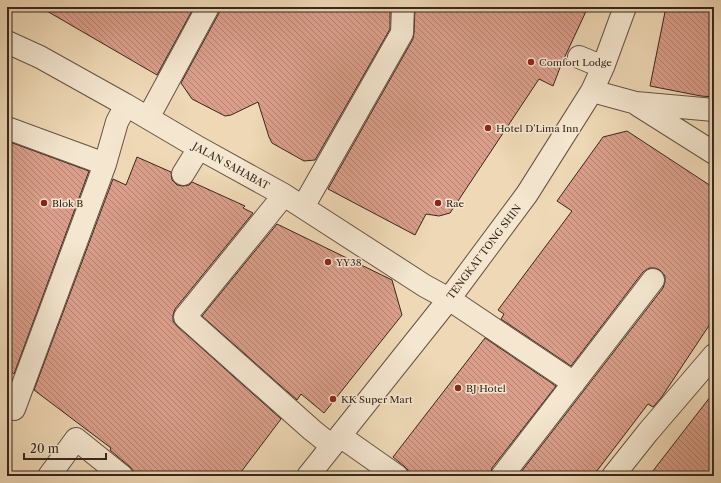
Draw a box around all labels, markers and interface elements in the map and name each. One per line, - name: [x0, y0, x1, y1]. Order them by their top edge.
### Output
- place label: Comfort Lodge: [539, 56, 612, 69]
- marker: Comfort Lodge: [526, 57, 536, 67]
- place label: Hotel D'Lima Inn: [496, 122, 579, 135]
- marker: Hotel D'Lima Inn: [483, 123, 493, 133]
- street label: JALAN SAHABAT: [188, 139, 272, 193]
- place label: Blok B: [52, 197, 83, 210]
- place label: Rae: [446, 197, 465, 210]
- marker: Blok B: [39, 198, 49, 208]
- marker: Rae: [433, 198, 443, 208]
- street label: TENGKAT TONG SHIN: [444, 202, 524, 302]
- place label: YY38: [335, 256, 362, 269]
- marker: YY38: [323, 257, 333, 267]
- place label: BJ Hotel: [466, 382, 506, 395]
- marker: BJ Hotel: [453, 383, 463, 393]
- place label: KK Super Mart: [341, 393, 413, 406]
- marker: KK Super Mart: [328, 394, 338, 404]
- scale bar: [24, 435, 106, 461]
- text: 20 m: [30, 441, 59, 456]

